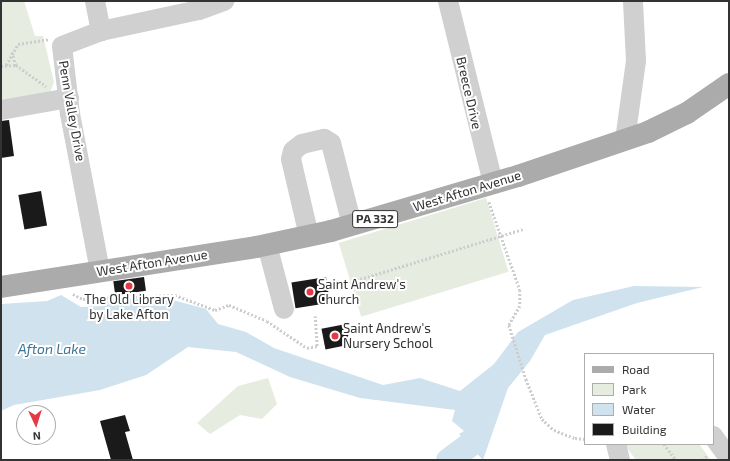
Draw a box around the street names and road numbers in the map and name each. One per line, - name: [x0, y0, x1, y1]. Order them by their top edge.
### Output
- street label: Breece Drive: [453, 55, 485, 131]
- street label: Penn Valley Drive: [55, 59, 89, 163]
- street label: West Afton Avenue: [411, 167, 523, 215]
- road number: PA 332: [351, 209, 399, 229]
- street label: West Afton Avenue: [95, 246, 209, 280]

